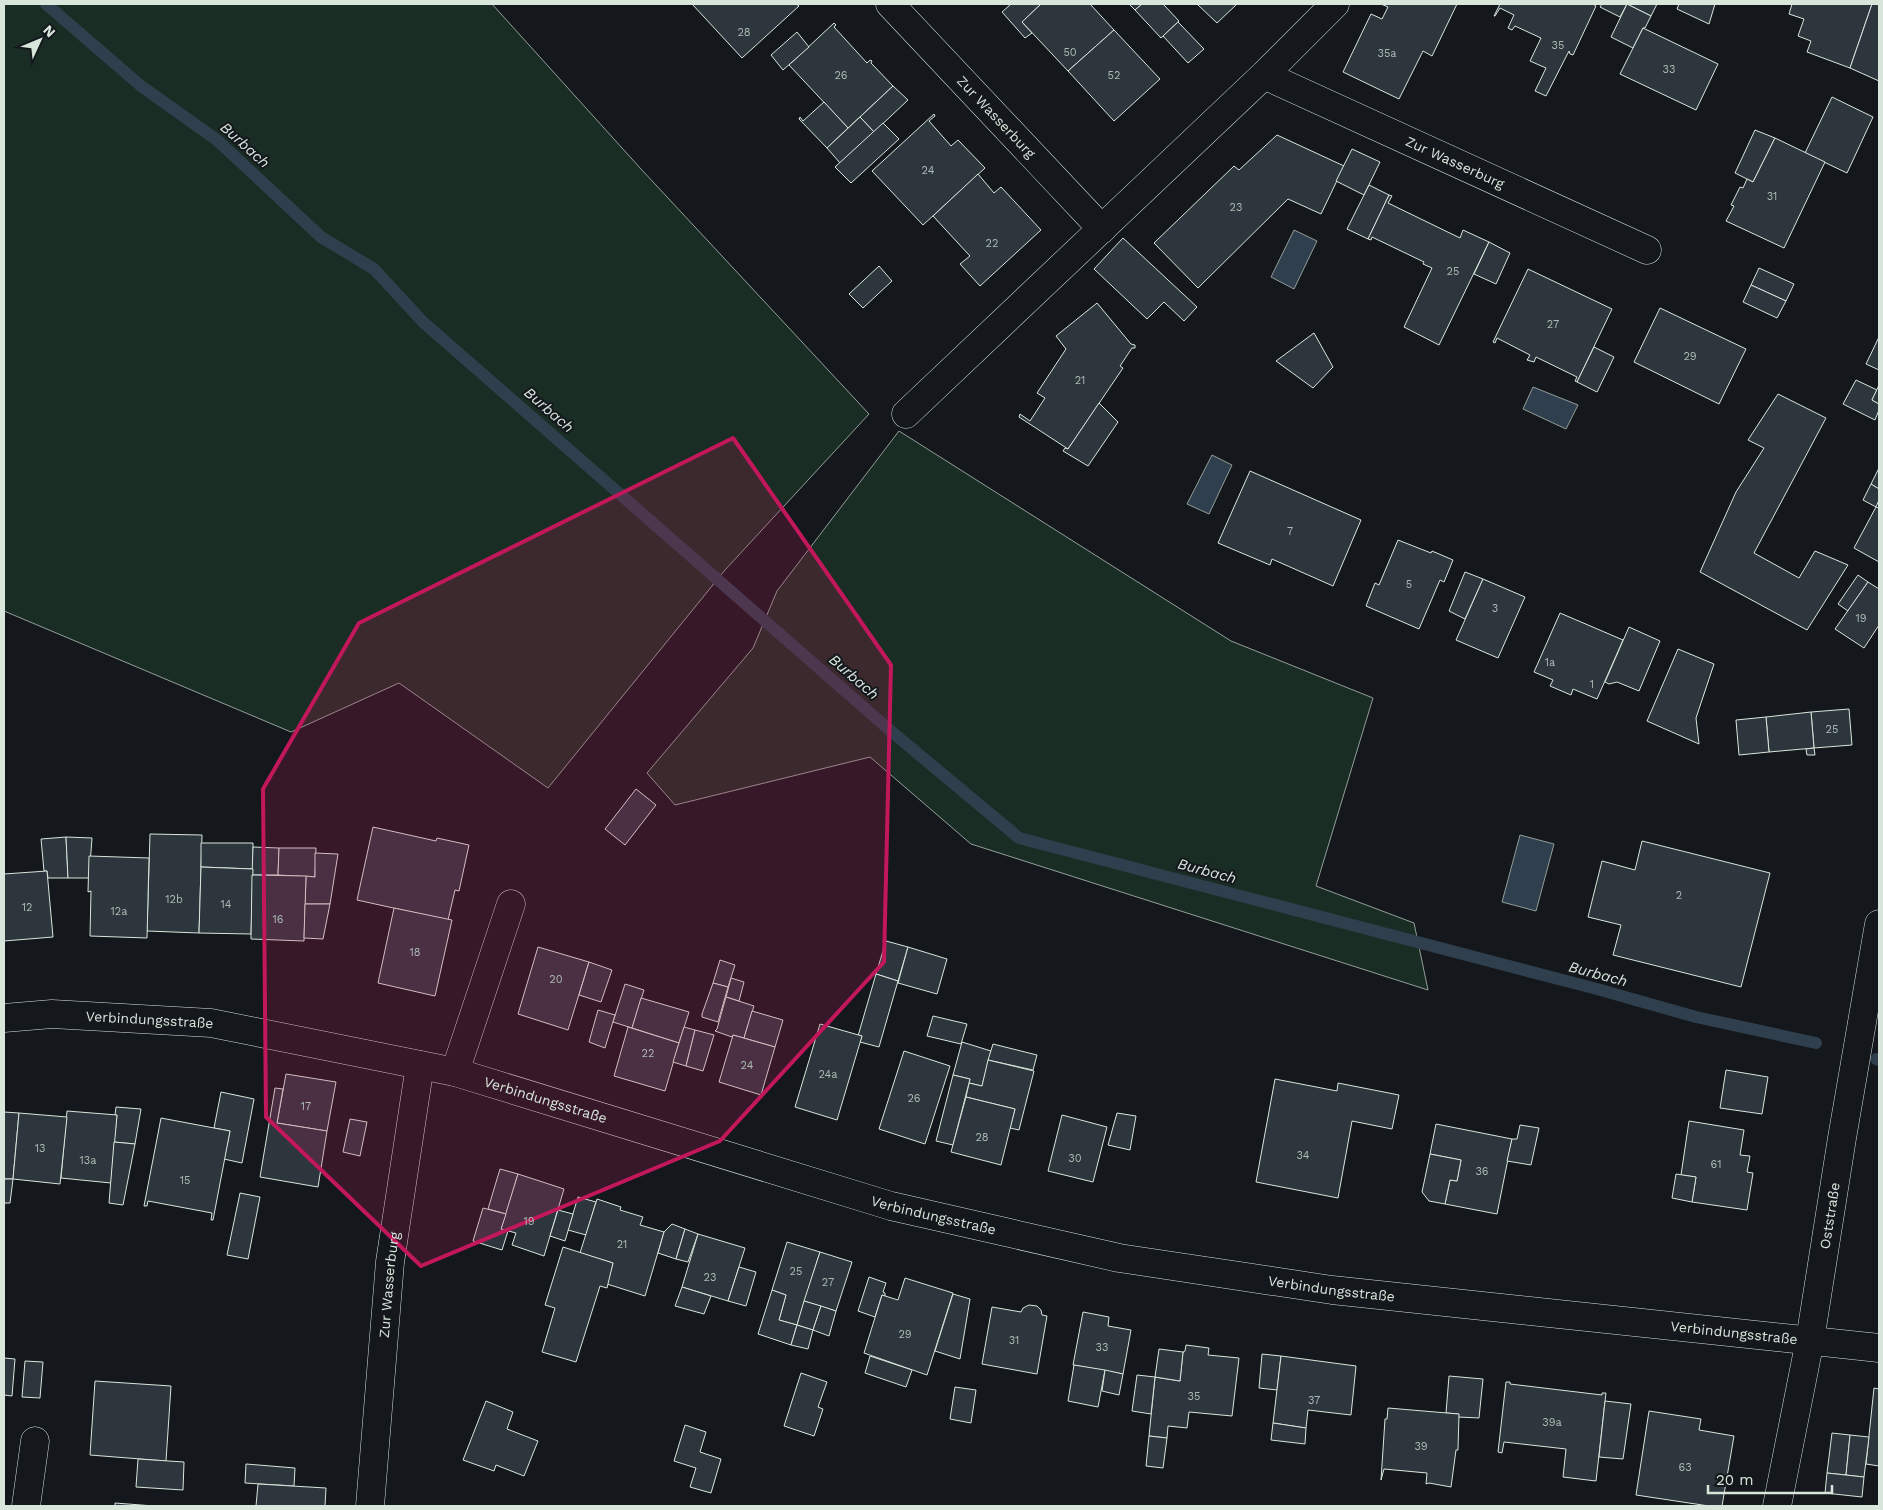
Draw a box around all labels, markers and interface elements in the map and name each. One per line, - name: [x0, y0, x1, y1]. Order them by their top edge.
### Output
- north arrow: [15, 15, 65, 65]
- text: N: [40, 22, 59, 40]
- house number: 28: [737, 26, 751, 39]
- house number: 35: [1552, 39, 1564, 52]
- house number: 50: [1063, 46, 1077, 59]
- house number: 35a: [1377, 47, 1397, 60]
- house number: 33: [1663, 63, 1675, 76]
- house number: 26: [834, 69, 848, 82]
- house number: 52: [1108, 69, 1120, 82]
- street label: Zur Wasserburg: [954, 72, 1039, 162]
- water label: Burbach: [217, 118, 273, 172]
- street label: Zur Wasserburg: [1403, 133, 1507, 192]
- house number: 24: [922, 164, 935, 177]
- house number: 31: [1767, 190, 1777, 203]
- house number: 23: [1230, 201, 1242, 214]
- house number: 22: [986, 237, 998, 250]
- house number: 25: [1447, 265, 1459, 278]
- house number: 27: [1547, 318, 1559, 331]
- house number: 29: [1683, 350, 1697, 363]
- house number: 21: [1075, 374, 1085, 387]
- water label: Burbach: [520, 384, 578, 436]
- house number: 7: [1287, 525, 1293, 538]
- house number: 5: [1406, 578, 1412, 591]
- house number: 3: [1492, 602, 1498, 615]
- house number: 19: [1855, 612, 1867, 625]
- water label: Burbach: [825, 651, 883, 703]
- house number: 1a: [1545, 656, 1555, 669]
- house number: 1: [1590, 678, 1594, 691]
- house number: 25: [1826, 723, 1838, 736]
- water label: Burbach: [1176, 855, 1238, 887]
- house number: 2: [1676, 889, 1682, 902]
- house number: 12b: [165, 893, 183, 906]
- house number: 14: [220, 898, 232, 911]
- house number: 12: [22, 901, 32, 914]
- house number: 12a: [111, 905, 127, 918]
- house number: 16: [273, 913, 284, 926]
- house number: 18: [409, 946, 421, 959]
- water label: Burbach: [1567, 958, 1629, 990]
- house number: 20: [549, 973, 563, 986]
- street label: Verbindungsstraße: [85, 1008, 214, 1031]
- house number: 22: [642, 1047, 654, 1060]
- house number: 24: [741, 1059, 754, 1072]
- house number: 24a: [818, 1068, 838, 1081]
- street label: Verbindungsstraße: [482, 1073, 609, 1126]
- house number: 26: [907, 1092, 921, 1105]
- house number: 17: [301, 1100, 311, 1113]
- house number: 28: [975, 1131, 989, 1144]
- house number: 13: [35, 1142, 45, 1155]
- house number: 34: [1296, 1149, 1310, 1162]
- house number: 30: [1068, 1152, 1082, 1165]
- house number: 13a: [80, 1154, 96, 1167]
- house number: 61: [1711, 1158, 1721, 1171]
- house number: 36: [1475, 1165, 1489, 1178]
- house number: 15: [180, 1174, 190, 1187]
- street label: Oststraße: [1817, 1181, 1843, 1250]
- street label: Verbindungsstraße: [869, 1192, 998, 1238]
- house number: 19: [523, 1215, 535, 1228]
- street label: Zur Wasserburg: [376, 1230, 403, 1339]
- house number: 21: [617, 1238, 627, 1251]
- house number: 25: [790, 1265, 802, 1278]
- house number: 23: [704, 1271, 716, 1284]
- street label: Verbindungsstraße: [1267, 1272, 1396, 1305]
- house number: 27: [822, 1276, 834, 1289]
- street label: Verbindungsstraße: [1670, 1318, 1798, 1347]
- house number: 29: [898, 1328, 912, 1341]
- house number: 31: [1009, 1334, 1019, 1347]
- house number: 33: [1096, 1341, 1108, 1354]
- house number: 35: [1188, 1390, 1200, 1403]
- house number: 37: [1308, 1394, 1320, 1407]
- house number: 39a: [1542, 1416, 1562, 1429]
- house number: 39: [1414, 1440, 1428, 1453]
- house number: 63: [1678, 1461, 1692, 1474]
- scale bar: [1708, 1462, 1832, 1494]
- text: 20 m: [1716, 1471, 1754, 1489]

